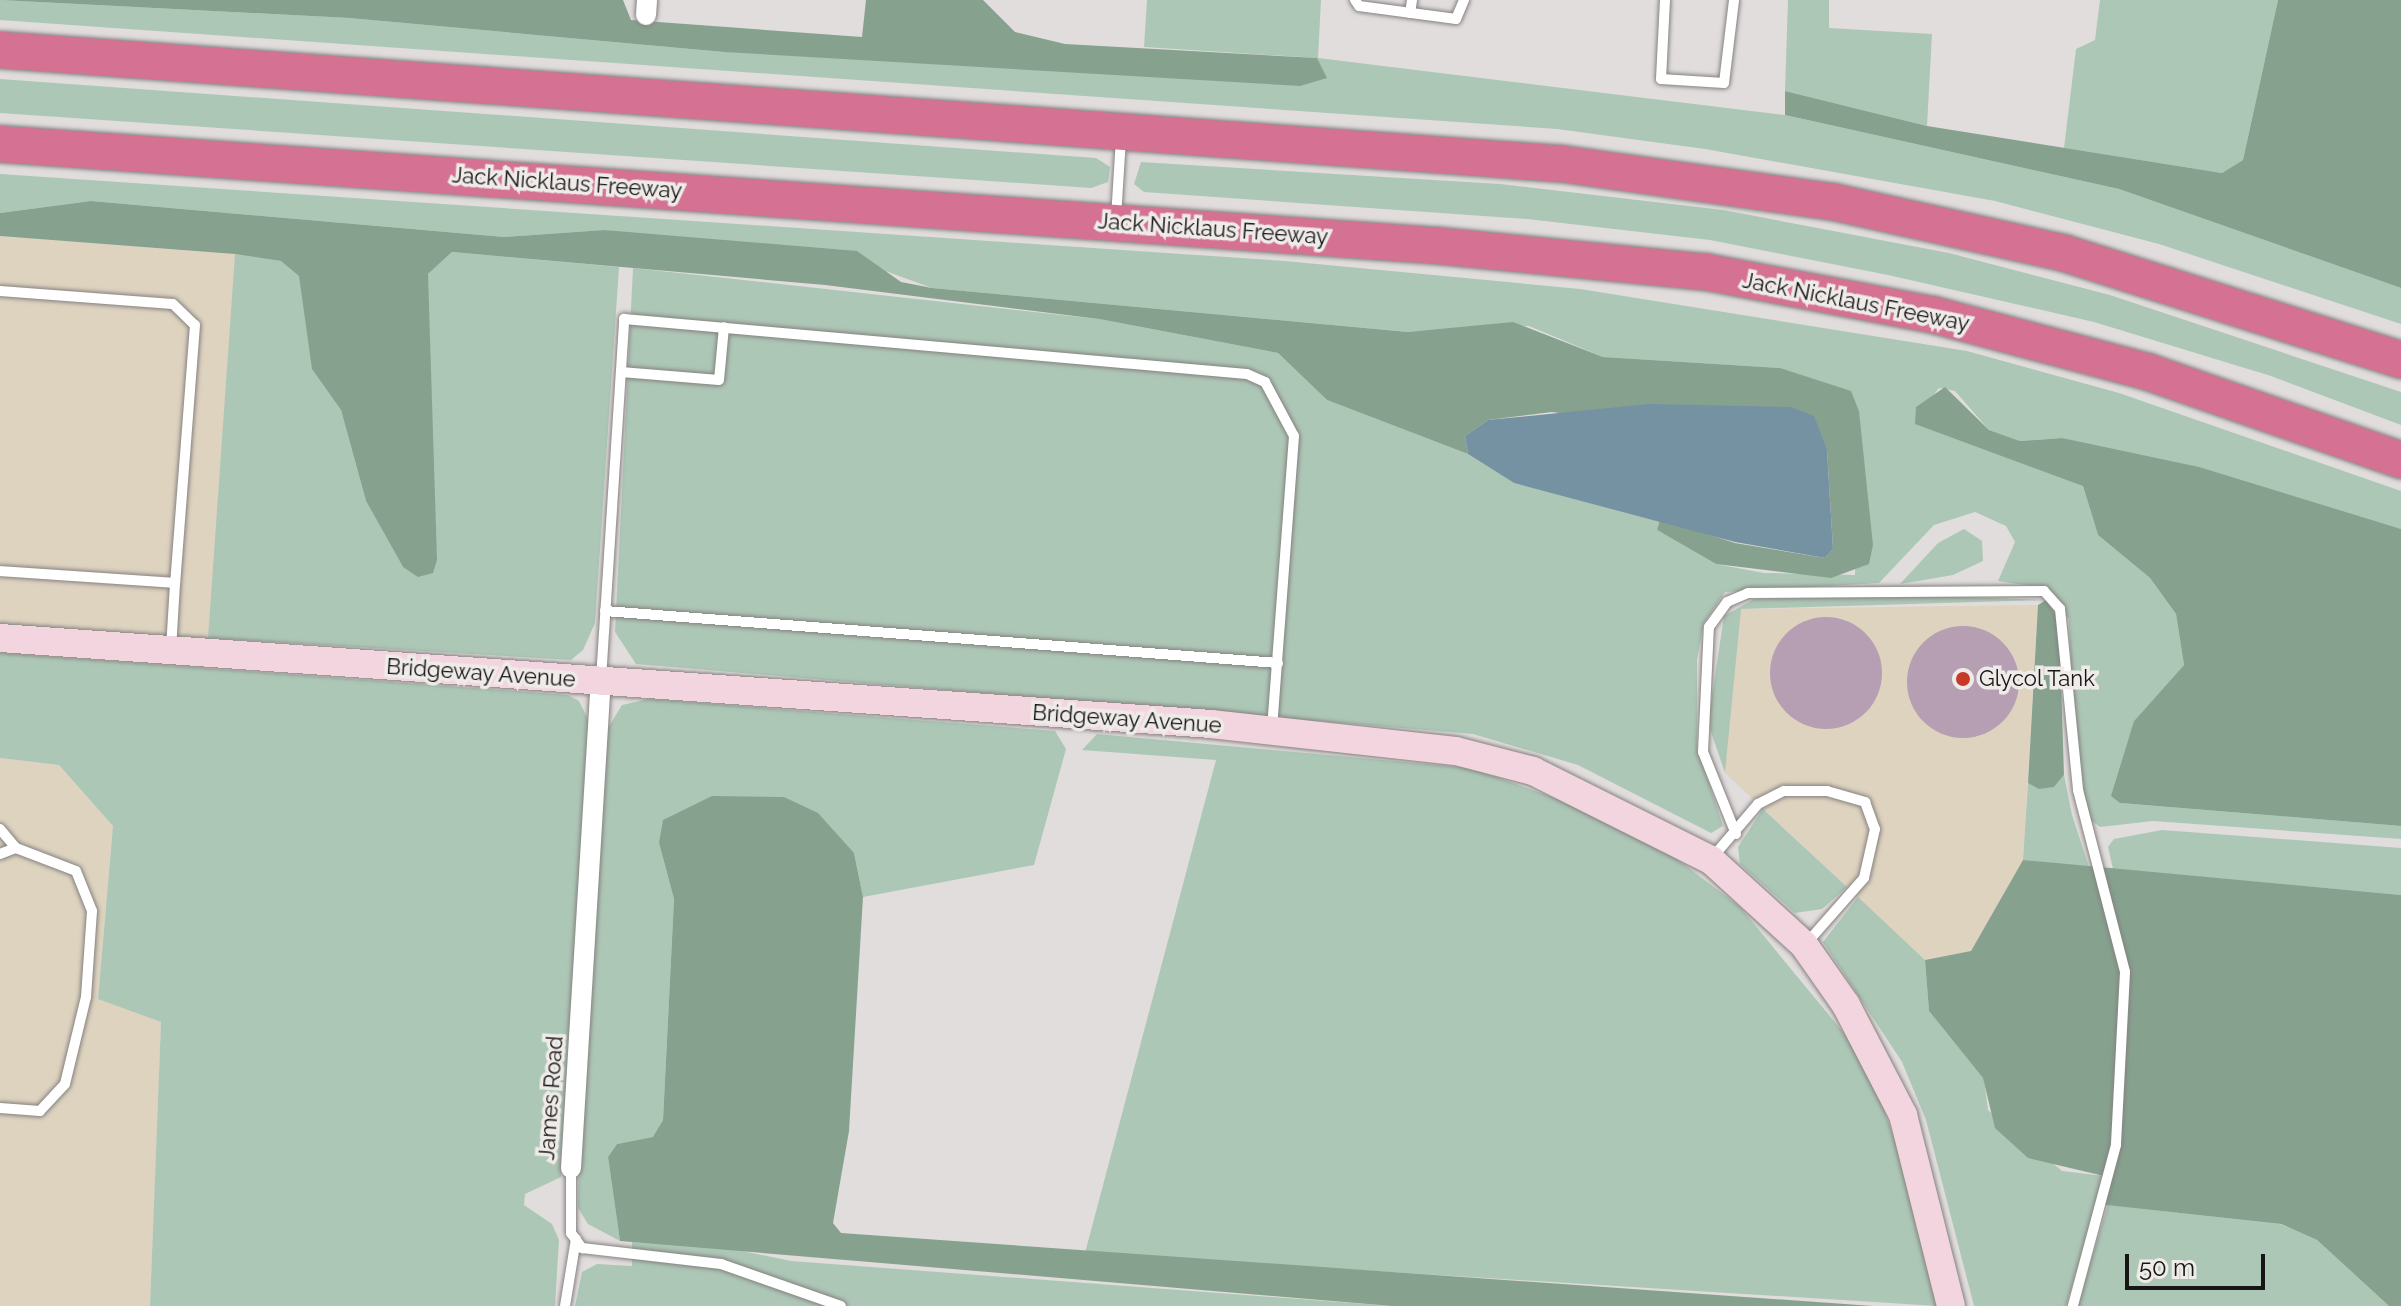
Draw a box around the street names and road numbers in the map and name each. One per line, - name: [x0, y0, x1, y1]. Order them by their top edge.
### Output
- street label: Jack Nicklaus Freeway: [451, 162, 683, 204]
- street label: Jack Nicklaus Freeway: [1097, 208, 1329, 250]
- street label: Jack Nicklaus Freeway: [1740, 267, 1972, 337]
- street label: Bridgeway Avenue: [385, 653, 577, 693]
- street label: Bridgeway Avenue: [1031, 699, 1223, 739]
- street label: James Road: [533, 1035, 569, 1161]

